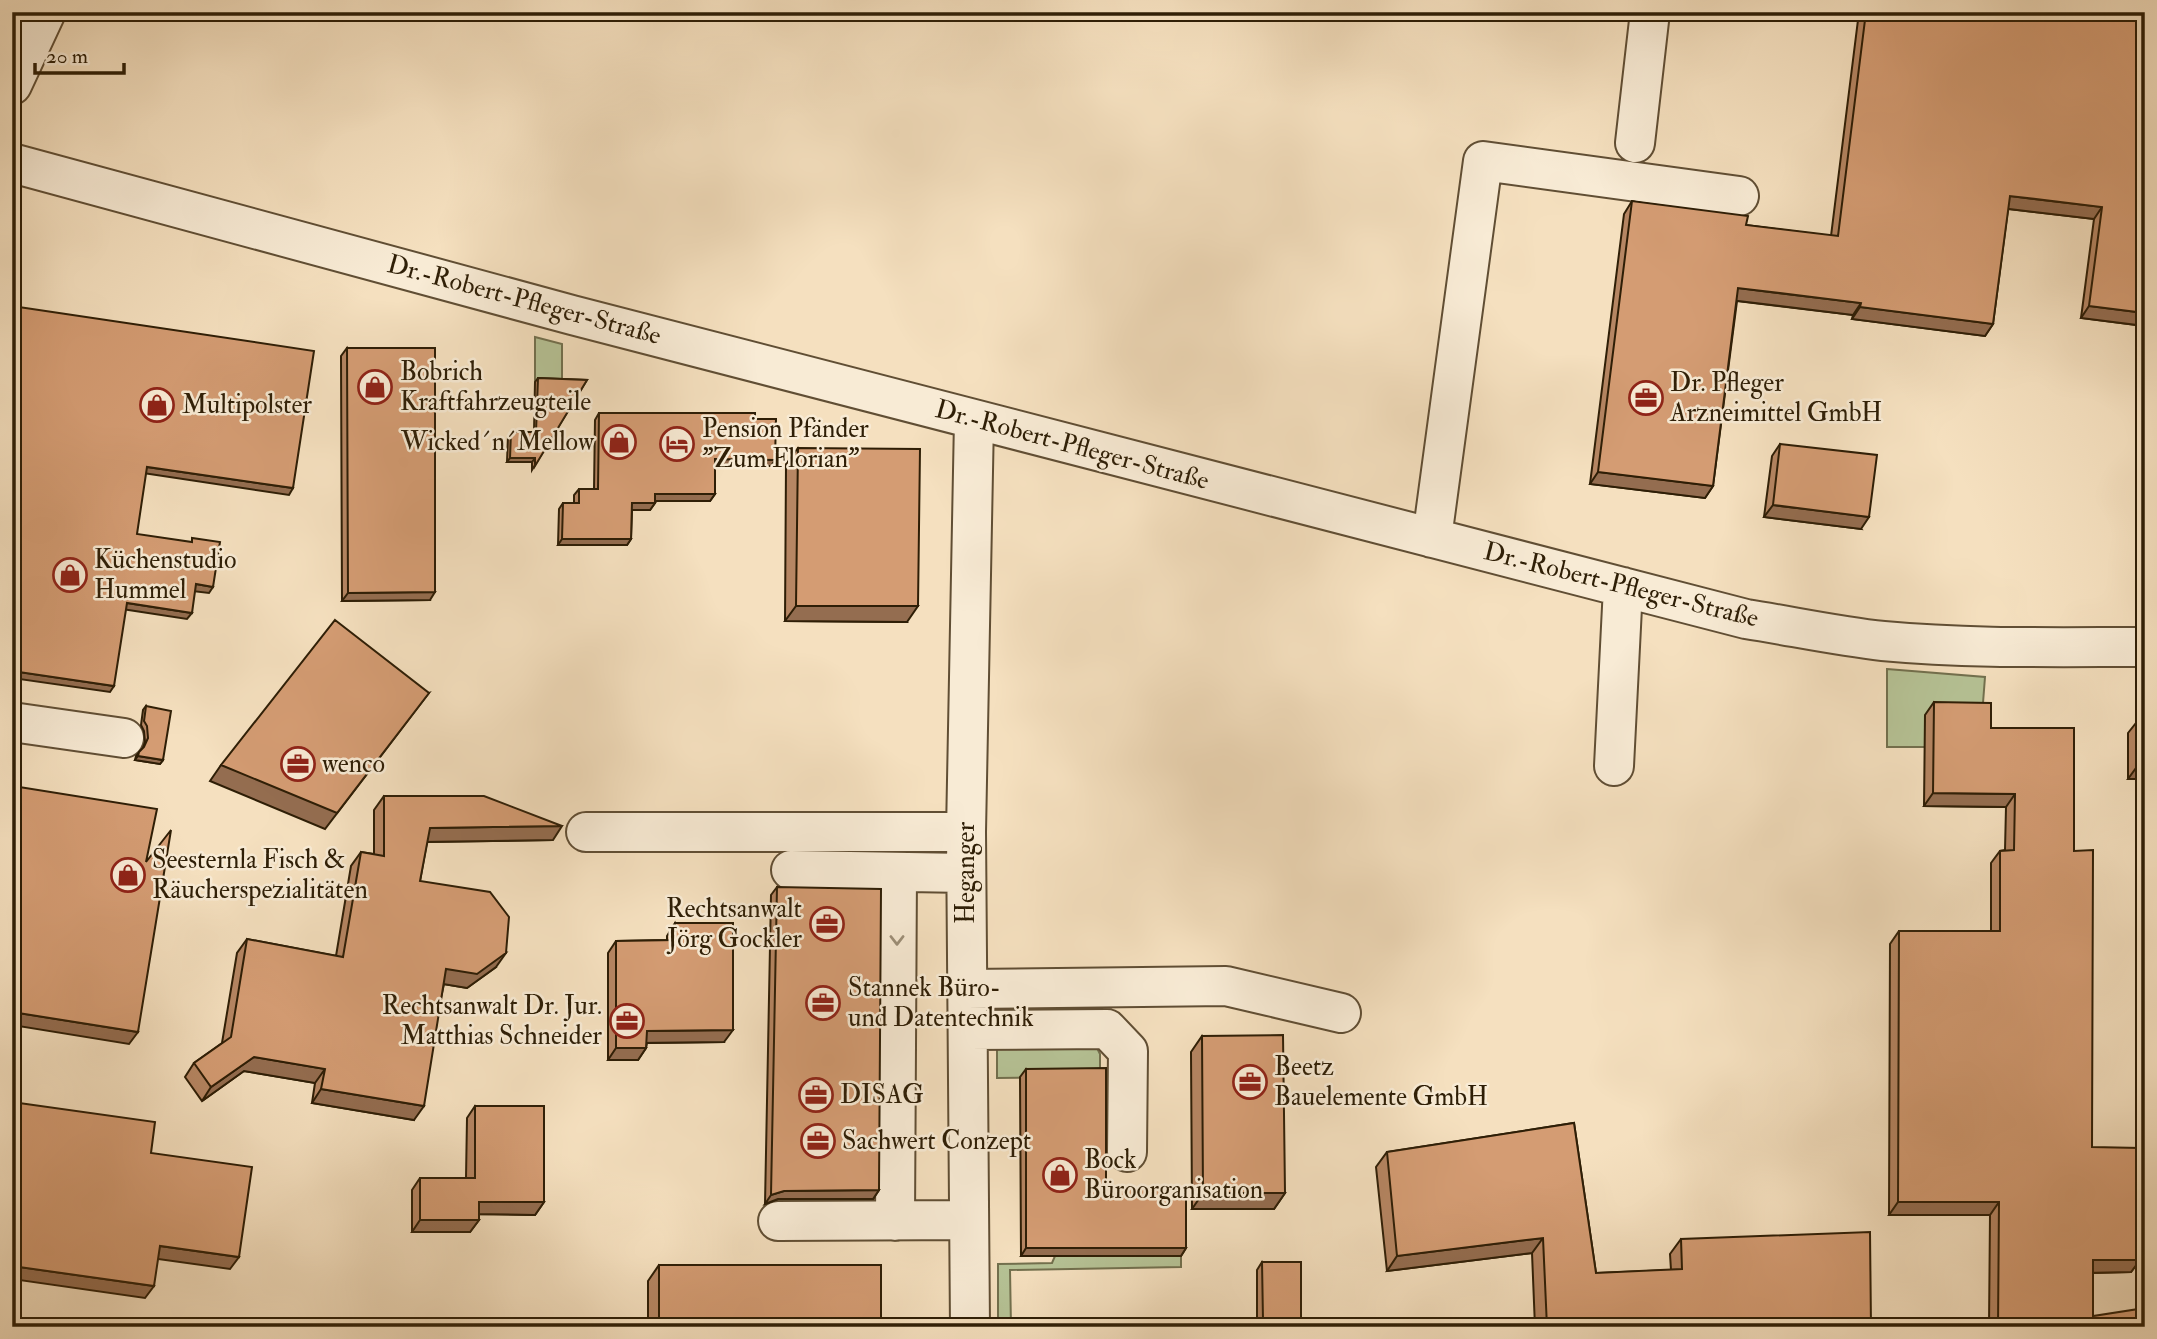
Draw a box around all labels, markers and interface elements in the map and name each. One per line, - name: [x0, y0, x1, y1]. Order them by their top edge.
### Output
- scale bar: [35, 32, 124, 76]
- text: 20 m: [46, 43, 88, 70]
- street label: Dr.-Robert-Pfleger-Straße: [384, 248, 665, 352]
- place label: Bobrich Kraftfahrzeugteile: [400, 356, 591, 418]
- place label: Dr. Pfleger Arzneimittel GmbH: [1669, 367, 1882, 429]
- shop icon: Bobrich Kraftfahrzeugteile: [356, 368, 394, 406]
- office icon: Dr. Pfleger Arzneimittel GmbH: [1627, 379, 1665, 417]
- shop icon: Multipolster: [138, 386, 176, 424]
- place label: Multipolster: [182, 389, 312, 422]
- street label: Dr.-Robert-Pfleger-Straße: [932, 393, 1213, 497]
- place label: Pension Pfänder "Zum Florian": [702, 413, 869, 475]
- shop icon: Wicked´n´Mellow: [600, 423, 638, 461]
- hotel icon: Pension Pfänder "Zum Florian": [658, 425, 696, 463]
- place label: Wicked´n´Mellow: [400, 426, 595, 458]
- street label: Dr.-Robert-Pfleger-Straße: [1480, 535, 1762, 635]
- place label: Küchenstudio Hummel: [94, 544, 236, 606]
- shop icon: Küchenstudio Hummel: [51, 556, 89, 594]
- office icon: wenco: [279, 745, 317, 783]
- place label: wenco: [322, 748, 385, 780]
- street label: Heganger: [950, 822, 982, 924]
- place label: Seesternla Fisch & Räucherspezialitäten: [152, 844, 368, 907]
- shop icon: Seesternla Fisch & Räucherspezialitäten: [109, 856, 147, 894]
- place label: Rechtsanwalt Jörg Gockler: [666, 893, 802, 955]
- office icon: Rechtsanwalt Jörg Gockler: [808, 905, 846, 943]
- one-way arrow: [889, 936, 905, 946]
- place label: Stannek Büro- und Datentechnik: [848, 972, 1034, 1034]
- office icon: Stannek Büro- und Datentechnik: [804, 984, 842, 1022]
- place label: Rechtsanwalt Dr. Jur. Matthias Schneider: [382, 990, 602, 1052]
- office icon: Rechtsanwalt Dr. Jur. Matthias Schneider: [608, 1002, 646, 1040]
- place label: Beetz Bauelemente GmbH: [1274, 1051, 1488, 1113]
- office icon: Beetz Bauelemente GmbH: [1231, 1063, 1269, 1101]
- office icon: DISAG: [797, 1076, 835, 1114]
- place label: DISAG: [840, 1079, 924, 1111]
- office icon: Sachwert Conzept: [799, 1122, 837, 1160]
- place label: Sachwert Conzept: [842, 1125, 1031, 1158]
- place label: Bock Büroorganisation: [1084, 1144, 1263, 1206]
- shop icon: Bock Büroorganisation: [1041, 1156, 1079, 1194]

